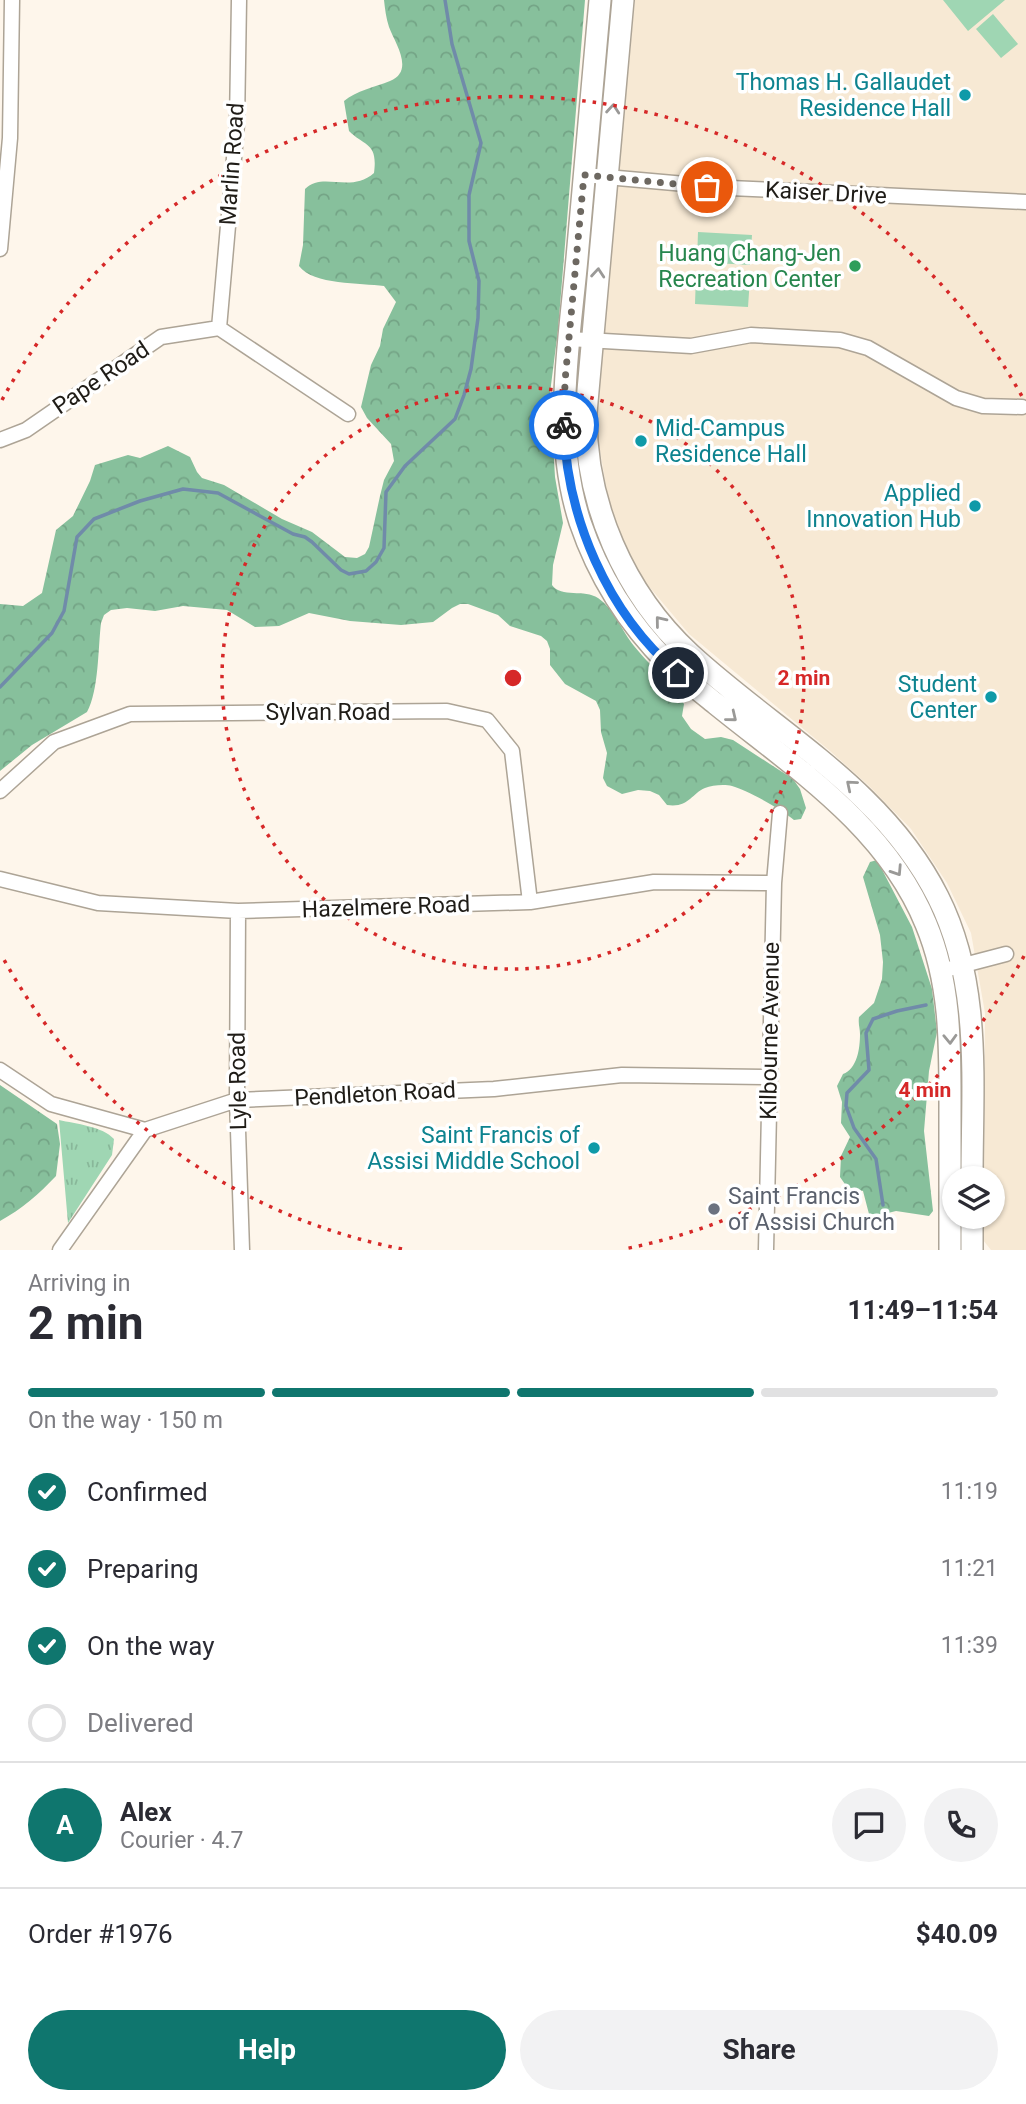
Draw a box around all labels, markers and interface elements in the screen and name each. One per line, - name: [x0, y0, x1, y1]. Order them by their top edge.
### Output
- place label: Thomas H. Gallaudet Residence Hall: [736, 69, 951, 122]
- marker: Thomas H. Gallaudet Residence Hall: [957, 87, 973, 103]
- street label: Marlin Road: [214, 102, 250, 226]
- one-way arrow: [605, 104, 620, 115]
- pin: [677, 157, 737, 217]
- icon: bag: [688, 168, 726, 206]
- street label: Kaiser Drive: [764, 176, 888, 210]
- place label: Huang Chang-Jen Recreation Center: [658, 240, 841, 293]
- marker: Huang Chang-Jen Recreation Center: [847, 258, 863, 274]
- one-way arrow: [590, 267, 605, 278]
- street label: Pape Road: [48, 336, 154, 420]
- courier: [529, 390, 599, 460]
- icon: bike: [545, 406, 583, 444]
- place label: Mid-Campus Residence Hall: [655, 415, 807, 468]
- marker: Mid-Campus Residence Hall: [633, 433, 649, 449]
- place label: Applied Innovation Hub: [806, 480, 961, 533]
- marker: Applied Innovation Hub: [967, 498, 983, 514]
- one-way arrow: [656, 617, 669, 629]
- pin: [648, 643, 708, 703]
- icon: home: [659, 654, 697, 692]
- centre of rings: [501, 666, 525, 690]
- text: 2 min: [778, 666, 830, 690]
- place label: Student Center: [898, 671, 977, 724]
- marker: Student Center: [983, 689, 999, 705]
- street label: Sylvan Road: [266, 699, 390, 726]
- one-way arrow: [724, 708, 736, 721]
- one-way arrow: [846, 781, 859, 794]
- one-way arrow: [889, 863, 902, 876]
- street label: Hazelmere Road: [301, 891, 471, 923]
- street label: Kilbourne Avenue: [755, 942, 785, 1120]
- street label: Lyle Road: [224, 1032, 252, 1130]
- one-way arrow: [942, 1033, 957, 1044]
- street label: Pendleton Road: [294, 1076, 456, 1112]
- text: 4 min: [899, 1078, 951, 1102]
- place label: Saint Francis of Assisi Middle School: [367, 1122, 581, 1175]
- marker: Saint Francis of Assisi Middle School: [586, 1140, 602, 1156]
- map controls: [942, 1166, 1005, 1229]
- button: layers: [942, 1166, 1005, 1229]
- place label: Saint Francis of Assisi Church: [728, 1183, 895, 1236]
- marker: Saint Francis of Assisi Church: [706, 1201, 722, 1217]
- text: Arriving in: [28, 1270, 131, 1297]
- text: 11:49–11:54: [848, 1295, 998, 1325]
- text: 2 min: [28, 1296, 144, 1350]
- text: On the way · 150 m: [28, 1407, 223, 1434]
- icon: check: [28, 1473, 66, 1511]
- text: Confirmed: [87, 1477, 208, 1507]
- text: 11:19: [941, 1478, 998, 1505]
- icon: check: [28, 1550, 66, 1588]
- text: Preparing: [87, 1554, 199, 1584]
- text: 11:21: [941, 1555, 998, 1582]
- icon: check: [28, 1627, 66, 1665]
- text: On the way: [87, 1631, 215, 1661]
- text: 11:39: [941, 1632, 998, 1659]
- text: Delivered: [87, 1708, 194, 1738]
- button: chat: [832, 1788, 906, 1862]
- button: phone: [924, 1788, 998, 1862]
- text: Alex: [120, 1797, 172, 1827]
- text: A: [56, 1810, 74, 1840]
- text: Courier · 4.7: [120, 1827, 243, 1854]
- text: Order #1976: [28, 1919, 173, 1949]
- text: $40.09: [916, 1919, 998, 1949]
- button: Help: [28, 2010, 506, 2090]
- button: Share: [520, 2010, 998, 2090]

